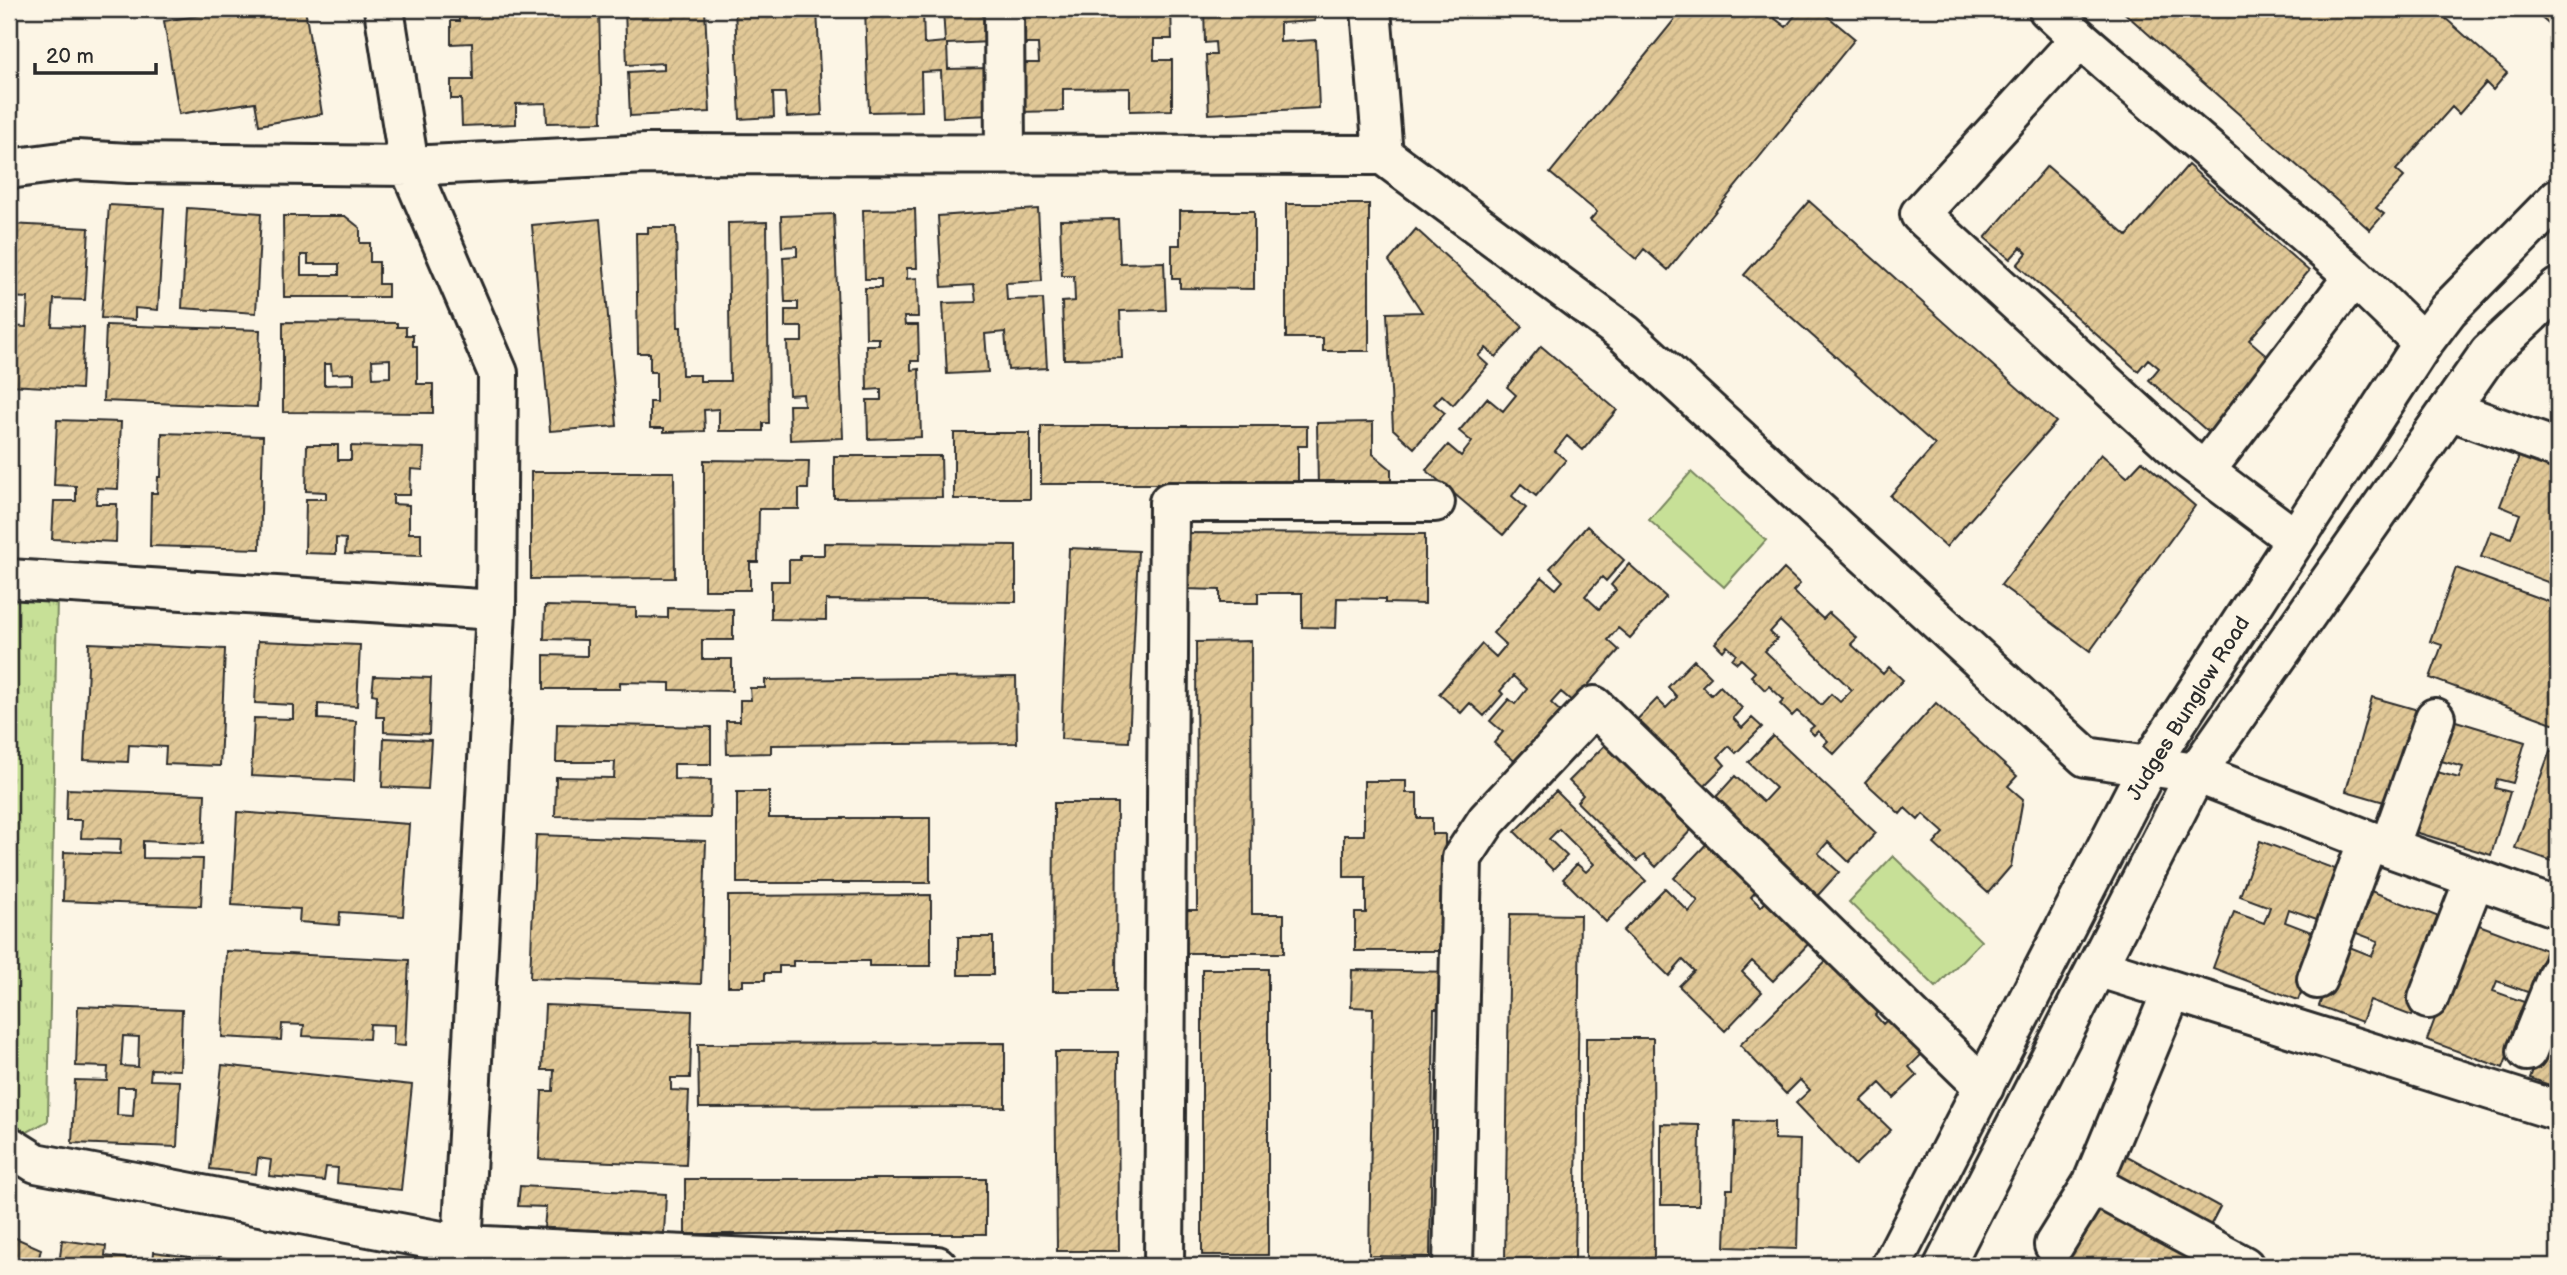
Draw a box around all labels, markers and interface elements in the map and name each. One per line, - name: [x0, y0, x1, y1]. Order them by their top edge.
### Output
- scale bar: [35, 32, 156, 76]
- text: 20 m: [46, 44, 94, 69]
- street label: Judges Bunglow Road: [2122, 612, 2255, 805]

